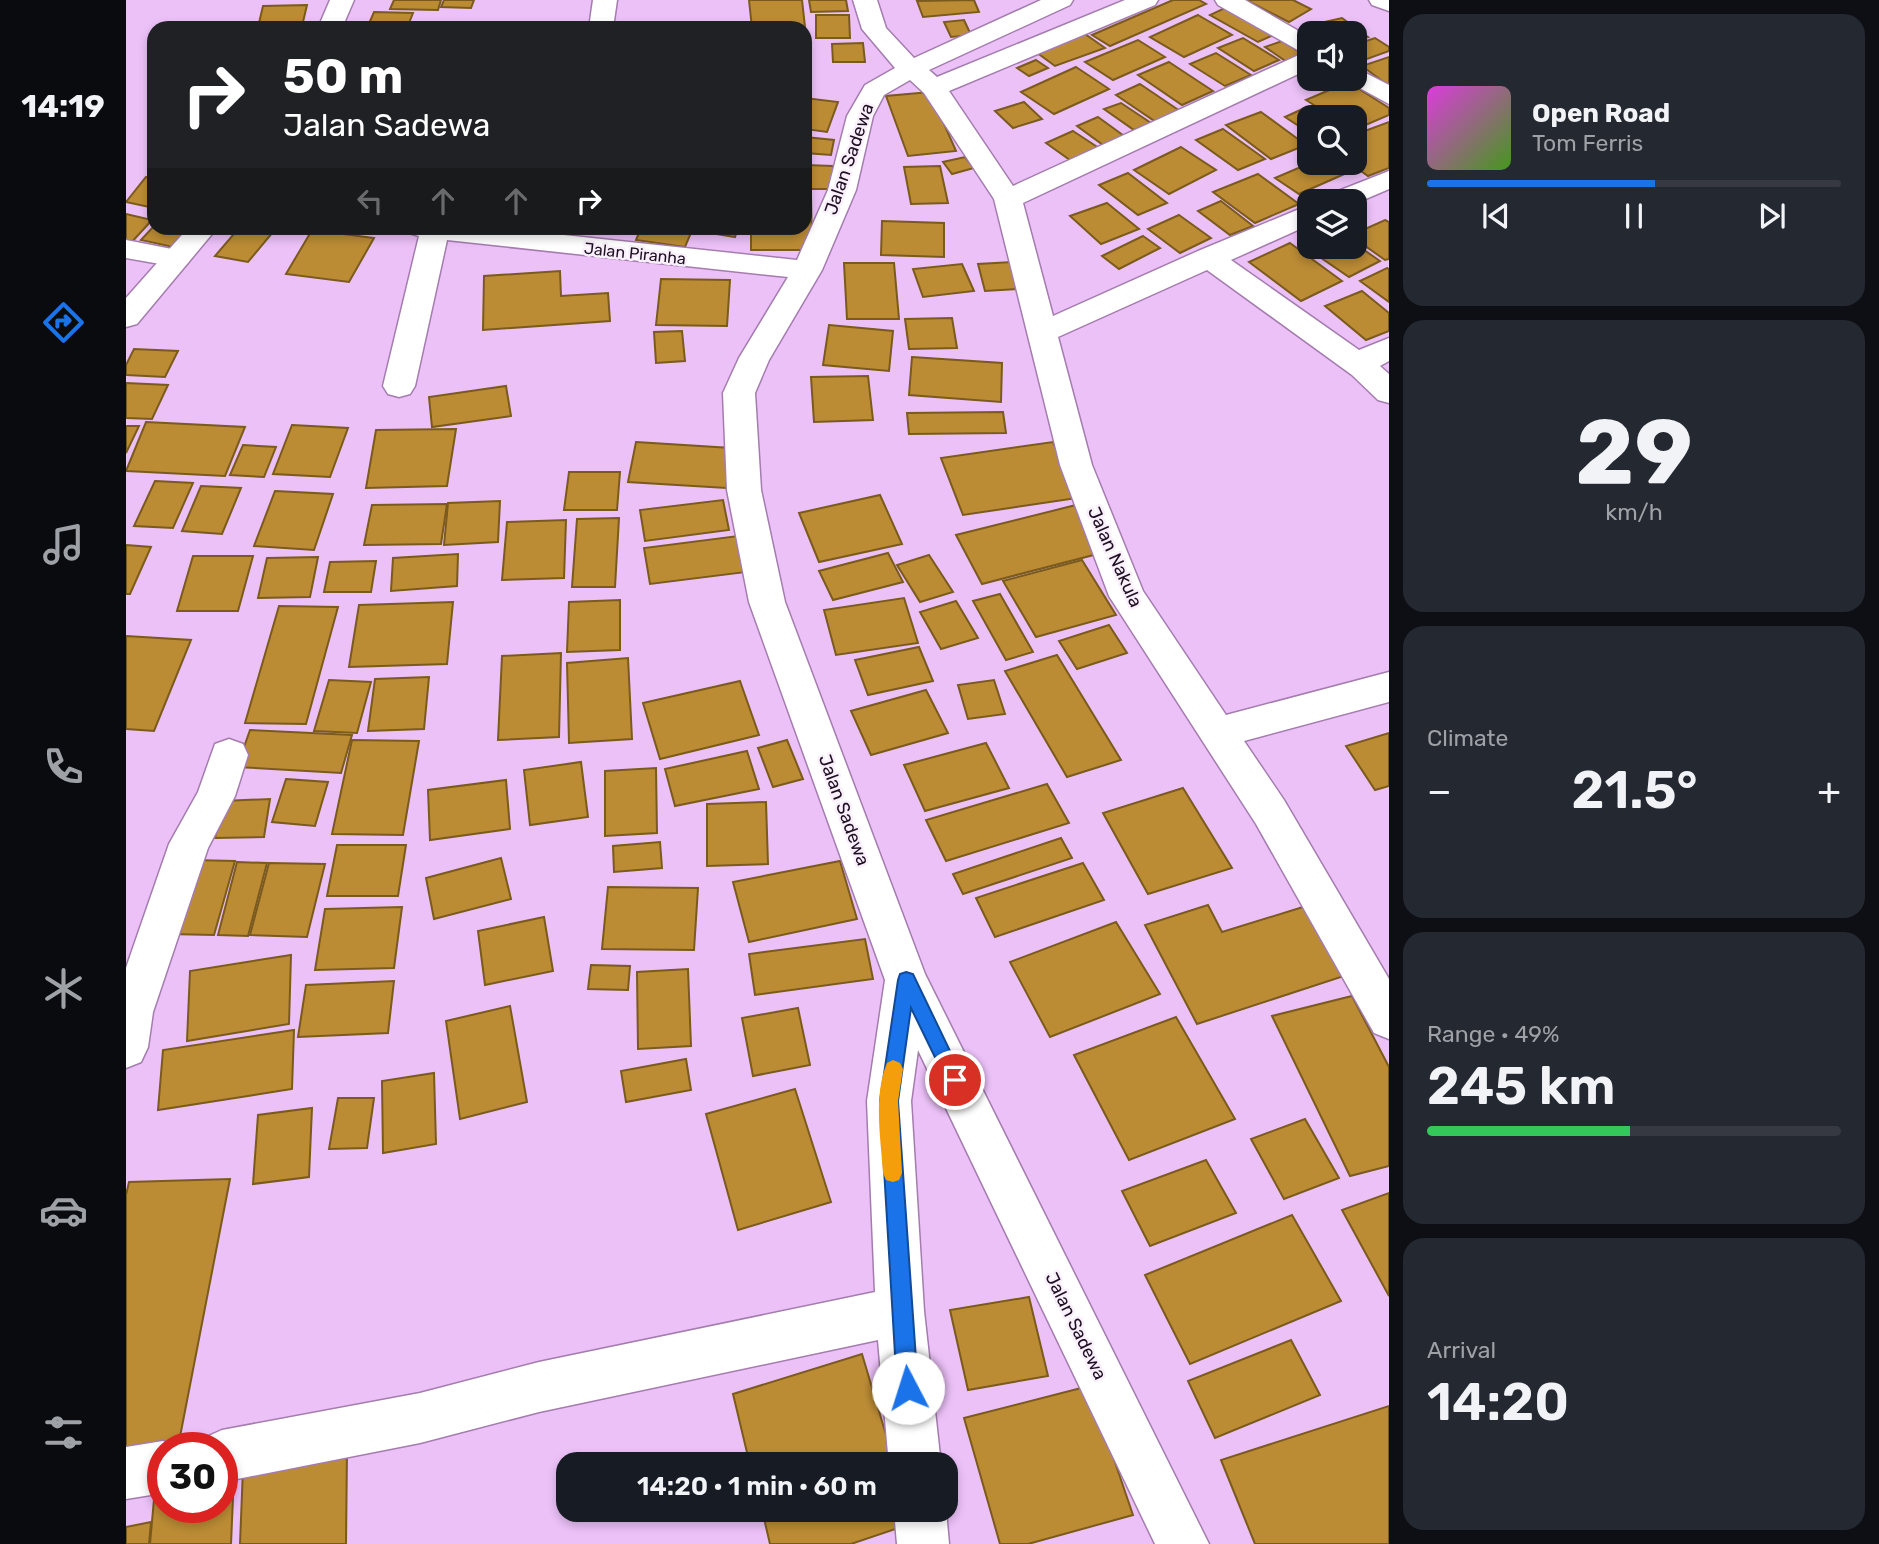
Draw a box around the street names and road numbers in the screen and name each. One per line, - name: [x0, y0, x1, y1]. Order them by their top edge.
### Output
- street label: Jalan Sadewa: [820, 100, 878, 218]
- street label: Jalan Piranha: [583, 239, 687, 268]
- street label: Jalan Nakula: [1083, 503, 1147, 611]
- street label: Jalan Sadewa: [814, 751, 874, 869]
- street label: Jalan Sadewa: [1041, 1269, 1111, 1383]

